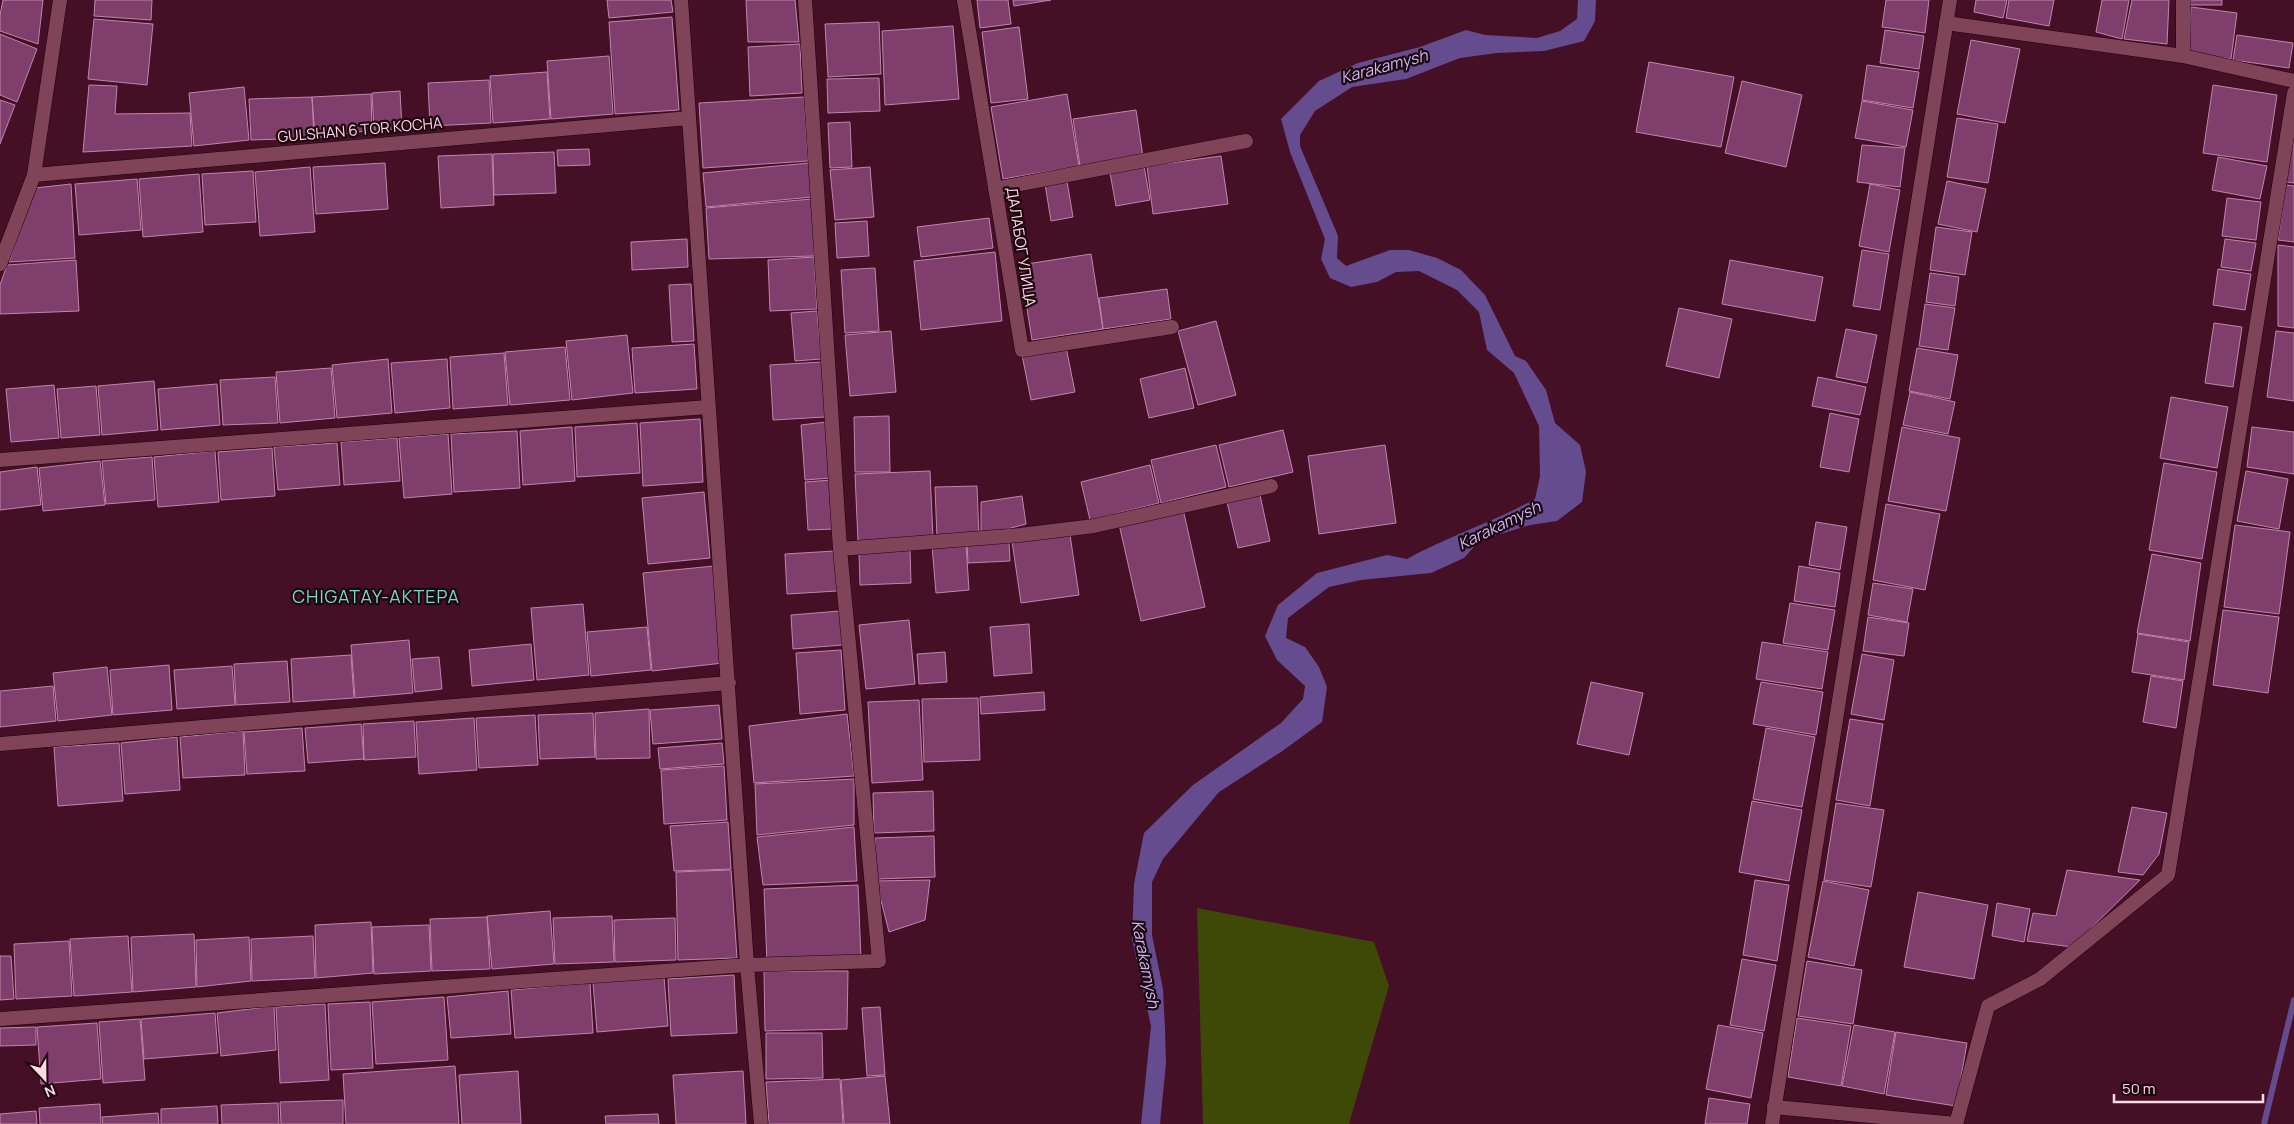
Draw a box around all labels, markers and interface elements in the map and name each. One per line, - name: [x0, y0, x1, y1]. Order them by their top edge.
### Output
- water label: Karakamysh: [1338, 44, 1430, 88]
- street label: GULSHAN 6 TOR KOCHA: [277, 112, 444, 147]
- street label: ДАЛАБОГ УЛИЦА: [1002, 186, 1041, 309]
- water label: Karakamysh: [1454, 495, 1544, 554]
- district label: CHIGATAY-AKTEPA: [292, 584, 460, 608]
- water label: Karakamysh: [1127, 918, 1165, 1010]
- north arrow: [20, 1054, 70, 1104]
- scale bar: [2114, 1072, 2263, 1104]
- text: 50 m: [2122, 1078, 2156, 1099]
- text: N: [42, 1081, 58, 1102]

